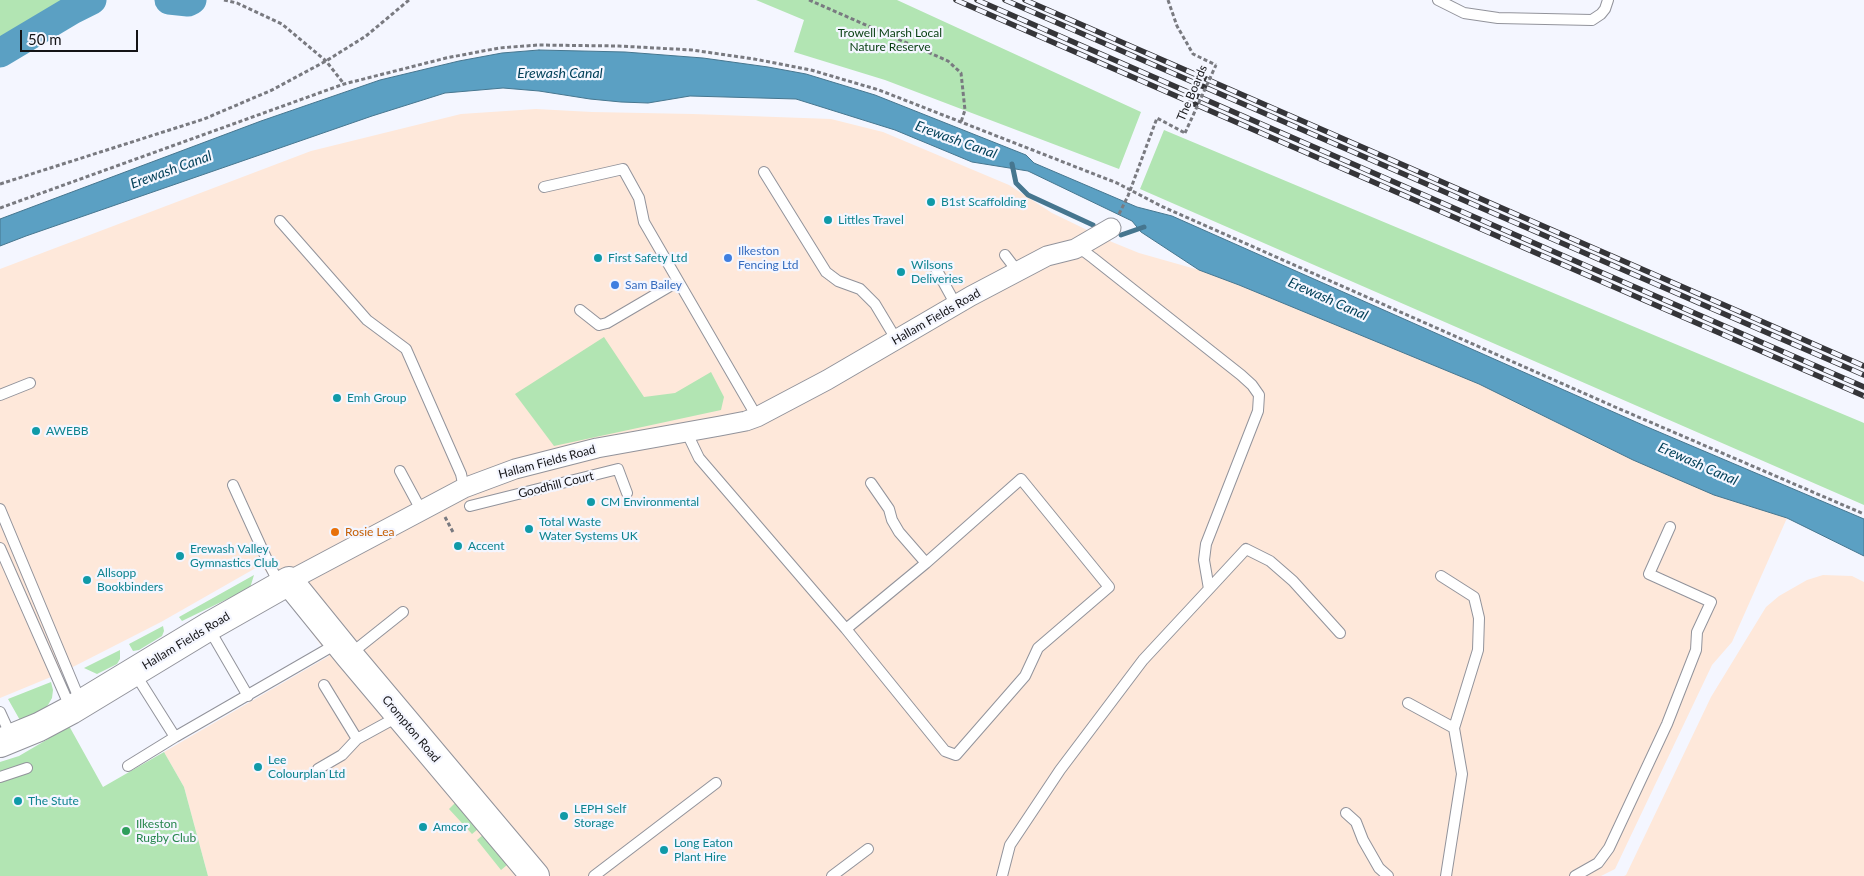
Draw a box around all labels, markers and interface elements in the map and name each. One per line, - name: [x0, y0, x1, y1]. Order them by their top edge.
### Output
- scale bar: [22, 20, 140, 52]
- park label: Trowell Marsh Local Nature Reserve: [838, 26, 942, 54]
- text: 50 m: [28, 30, 62, 48]
- street label: The Boards: [1174, 63, 1210, 123]
- water label: Erewash Canal: [517, 65, 603, 81]
- water label: Erewash Canal: [913, 117, 999, 163]
- water label: Erewash Canal: [128, 147, 214, 193]
- place label: B1st Scaffolding: [941, 195, 1026, 209]
- marker: B1st Scaffolding: [925, 196, 937, 208]
- place label: Littles Travel: [838, 213, 904, 227]
- marker: Littles Travel: [822, 214, 834, 226]
- place label: Ilkeston Fencing Ltd: [738, 244, 799, 272]
- place label: First Safety Ltd: [608, 251, 687, 265]
- marker: First Safety Ltd: [592, 252, 604, 264]
- marker: Ilkeston Fencing Ltd: [722, 252, 734, 264]
- place label: Wilsons Deliveries: [911, 258, 963, 286]
- marker: Wilsons Deliveries: [895, 266, 907, 278]
- water label: Erewash Canal: [1286, 274, 1370, 324]
- place label: Sam Bailey: [625, 278, 682, 292]
- marker: Sam Bailey: [609, 279, 621, 291]
- street label: Hallam Fields Road: [889, 286, 983, 348]
- place label: Emh Group: [347, 391, 406, 405]
- marker: Emh Group: [331, 392, 343, 404]
- place label: AWEBB: [46, 424, 88, 438]
- marker: AWEBB: [30, 425, 42, 437]
- water label: Erewash Canal: [1656, 439, 1740, 489]
- street label: Hallam Fields Road: [497, 442, 597, 482]
- street label: Goodhill Court: [517, 469, 595, 501]
- place label: CM Environmental: [601, 495, 699, 509]
- marker: CM Environmental: [585, 496, 597, 508]
- place label: Total Waste Water Systems UK: [539, 515, 638, 543]
- marker: Total Waste Water Systems UK: [523, 523, 535, 535]
- place label: Rosie Lea: [345, 525, 394, 539]
- marker: Rosie Lea: [329, 526, 341, 538]
- place label: Accent: [468, 539, 504, 553]
- marker: Accent: [452, 540, 464, 552]
- place label: Erewash Valley Gymnastics Club: [190, 542, 278, 570]
- marker: Erewash Valley Gymnastics Club: [174, 550, 186, 562]
- place label: Allsopp Bookbinders: [97, 566, 163, 594]
- marker: Allsopp Bookbinders: [81, 574, 93, 586]
- street label: Hallam Fields Road: [139, 609, 233, 673]
- street label: Crompton Road: [379, 693, 443, 765]
- place label: Lee Colourplan Ltd: [268, 753, 345, 781]
- marker: Lee Colourplan Ltd: [252, 761, 264, 773]
- place label: The Stute: [28, 794, 79, 808]
- marker: The Stute: [12, 795, 24, 807]
- place label: LEPH Self Storage: [574, 802, 626, 830]
- marker: LEPH Self Storage: [558, 810, 570, 822]
- place label: Ilkeston Rugby Club: [136, 817, 196, 845]
- place label: Amcor: [433, 820, 468, 834]
- marker: Amcor: [417, 821, 429, 833]
- marker: Ilkeston Rugby Club: [120, 825, 132, 837]
- place label: Long Eaton Plant Hire: [674, 836, 733, 864]
- marker: Long Eaton Plant Hire: [658, 844, 670, 856]

